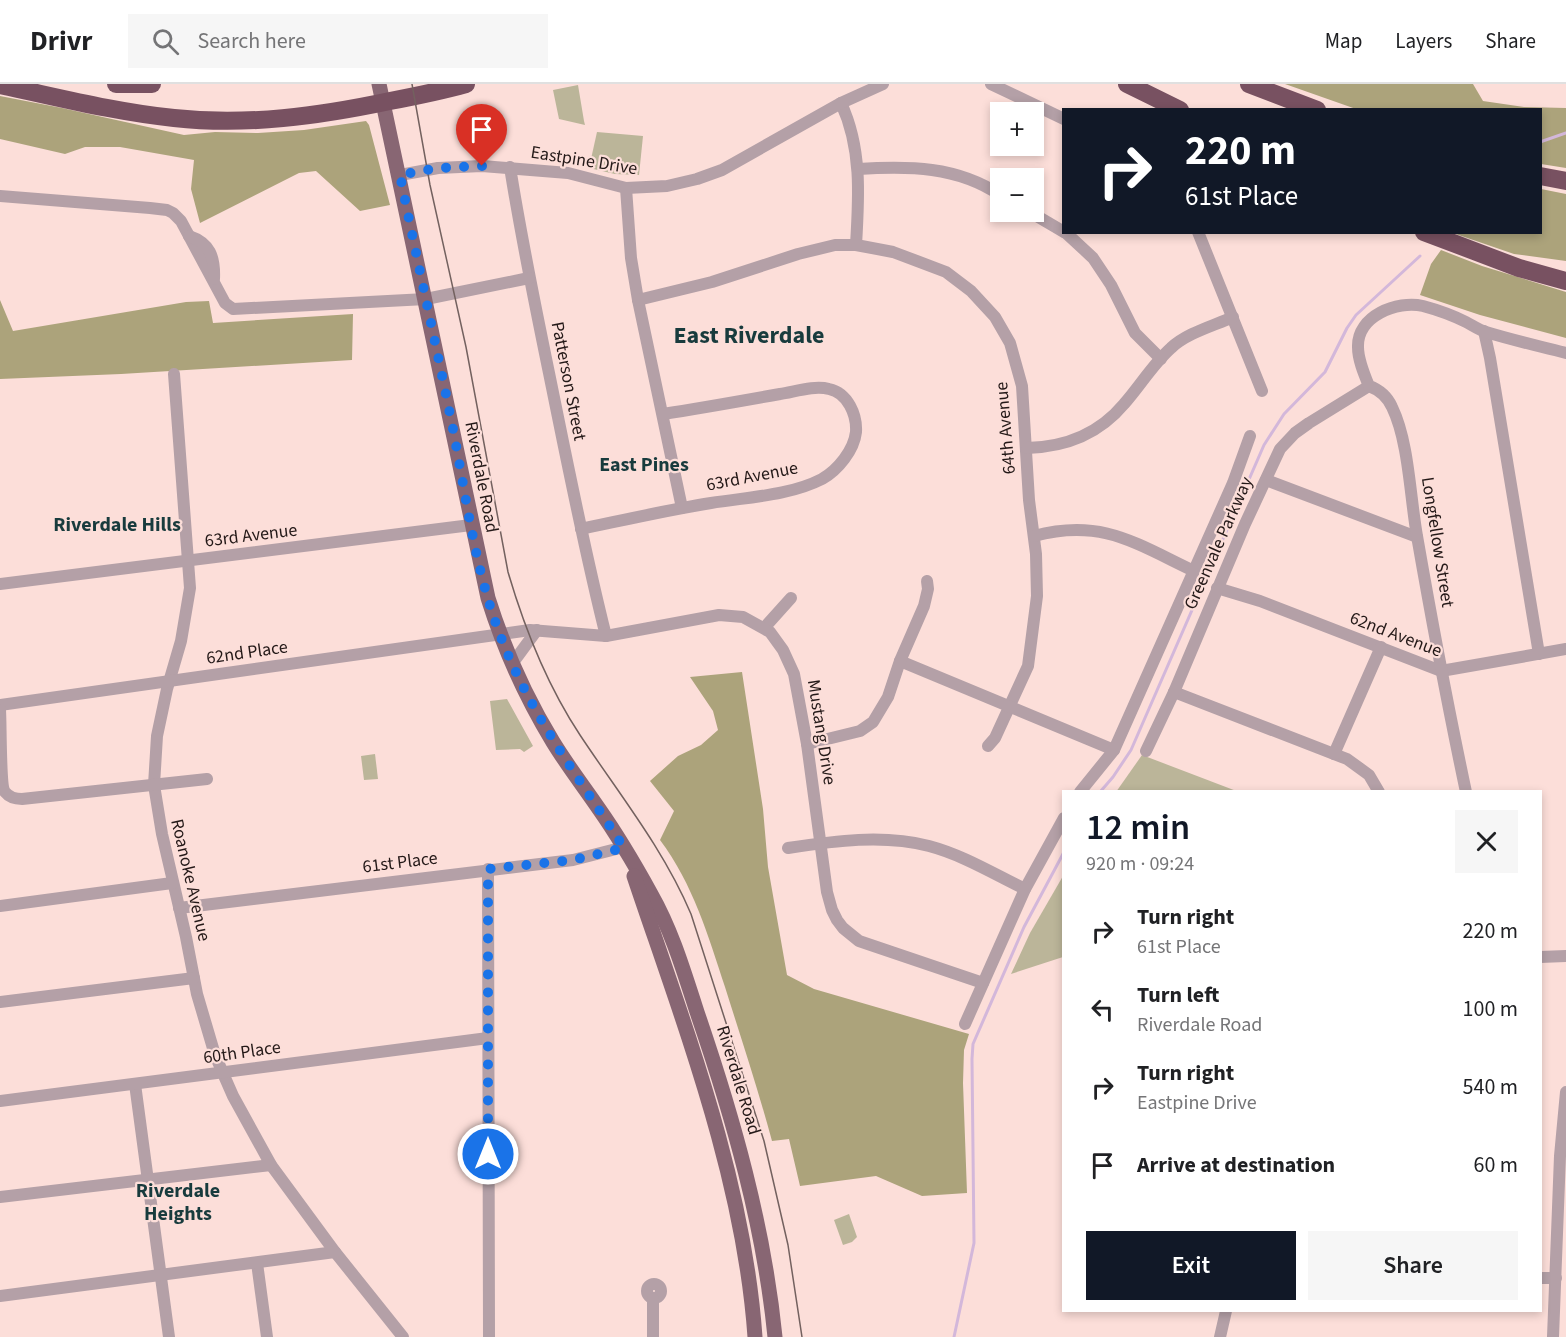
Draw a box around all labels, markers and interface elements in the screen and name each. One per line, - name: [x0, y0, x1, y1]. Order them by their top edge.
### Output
- search box: [128, 14, 548, 68]
- text: Drivr: [30, 21, 92, 61]
- icon: search: [149, 25, 182, 58]
- text: Search here: [197, 25, 306, 57]
- text: Map: [1325, 26, 1362, 56]
- text: Layers: [1395, 26, 1452, 56]
- text: Share: [1485, 26, 1536, 56]
- map controls: [990, 102, 1044, 222]
- button: +: [990, 102, 1044, 156]
- pin: [456, 104, 507, 166]
- icon: arrive: [465, 113, 498, 146]
- text: 220 m: [1185, 121, 1296, 181]
- icon: right: [1086, 132, 1164, 210]
- street label: Eastpine Drive: [529, 140, 639, 181]
- button: −: [990, 168, 1044, 222]
- text: 61st Place: [1185, 177, 1298, 216]
- district label: East Riverdale: [673, 318, 825, 353]
- street label: Patterson Street: [545, 319, 592, 443]
- street label: 64th Avenue: [989, 381, 1022, 475]
- street label: Riverdale Road: [458, 419, 505, 535]
- district label: East Pines: [599, 451, 689, 479]
- street label: 63rd Avenue: [704, 455, 800, 498]
- street label: Greenvale Parkway: [1178, 472, 1259, 614]
- street label: Longfellow Street: [1415, 475, 1460, 609]
- district label: Riverdale Hills: [53, 511, 181, 539]
- street label: 63rd Avenue: [203, 517, 299, 554]
- street label: 62nd Avenue: [1346, 605, 1446, 664]
- street label: 62nd Place: [205, 634, 289, 671]
- street label: Mustang Drive: [801, 678, 842, 787]
- text: 12 min: [1086, 802, 1190, 853]
- button: close: [1455, 810, 1518, 873]
- street label: Roanoke Avenue: [164, 816, 217, 944]
- street label: 61st Place: [361, 845, 439, 879]
- text: 920 m · 09:24: [1086, 850, 1194, 878]
- text: Turn right: [1137, 901, 1234, 933]
- icon: right: [1086, 915, 1119, 948]
- text: 220 m: [1463, 915, 1518, 947]
- text: 61st Place: [1137, 933, 1221, 961]
- text: Turn left: [1137, 979, 1219, 1011]
- icon: left: [1086, 993, 1119, 1026]
- text: 100 m: [1463, 993, 1518, 1025]
- text: Riverdale Road: [1137, 1011, 1262, 1039]
- street label: Riverdale Road: [710, 1023, 767, 1138]
- street label: 60th Place: [202, 1035, 282, 1070]
- text: Turn right: [1137, 1057, 1234, 1089]
- icon: right: [1086, 1071, 1119, 1104]
- text: 540 m: [1463, 1071, 1518, 1103]
- text: Eastpine Drive: [1137, 1089, 1257, 1117]
- position arrow: [456, 1122, 520, 1186]
- icon: arrive: [1086, 1149, 1119, 1182]
- text: Arrive at destination: [1137, 1149, 1335, 1181]
- text: 60 m: [1473, 1149, 1518, 1181]
- district label: Riverdale Heights: [136, 1177, 220, 1228]
- button: Exit: [1086, 1231, 1296, 1300]
- button: Share: [1308, 1231, 1518, 1300]

